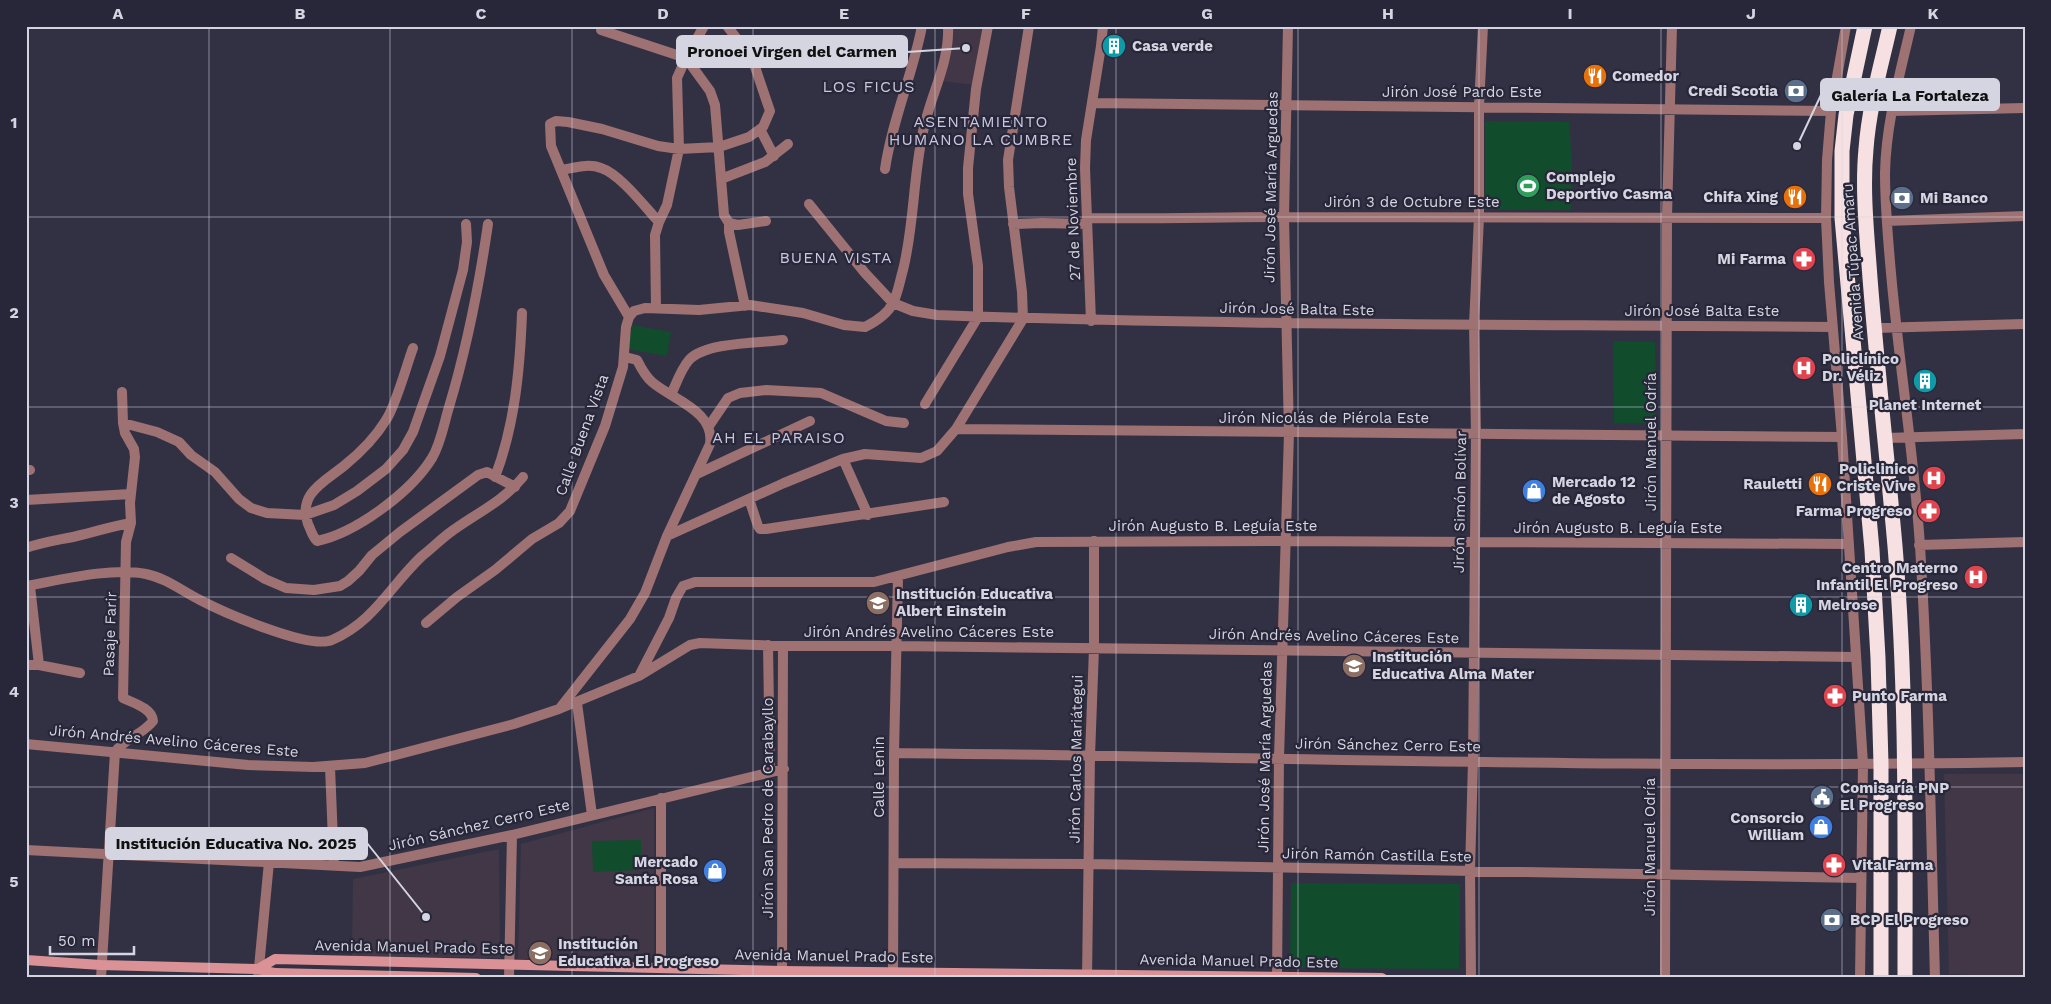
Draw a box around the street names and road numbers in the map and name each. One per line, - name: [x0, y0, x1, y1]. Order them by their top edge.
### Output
- street label: Jirón José Pardo Este: [1382, 83, 1542, 101]
- street label: Jirón José María Arguedas: [1260, 91, 1282, 283]
- street label: 27 de Noviembre: [1062, 157, 1084, 281]
- street label: Avenida Túpac Amaru: [1839, 183, 1867, 341]
- street label: Jirón 3 de Octubre Este: [1324, 193, 1500, 211]
- street label: Jirón José Balta Este: [1219, 299, 1375, 319]
- street label: Jirón José Balta Este: [1625, 302, 1779, 320]
- street label: Calle Buena Vista: [552, 371, 612, 498]
- street label: Jirón Manuel Odría: [1642, 372, 1660, 511]
- street label: Jirón Nicolás de Piérola Este: [1219, 409, 1429, 427]
- street label: Jirón Simón Bolívar: [1450, 431, 1470, 573]
- street label: Jirón Augusto B. Leguía Este: [1109, 517, 1317, 535]
- street label: Jirón Augusto B. Leguía Este: [1514, 519, 1722, 537]
- street label: Pasaje Farir: [100, 591, 120, 677]
- street label: Jirón Andrés Avelino Cáceres Este: [804, 623, 1054, 641]
- street label: Jirón Andrés Avelino Cáceres Este: [1209, 625, 1459, 647]
- street label: Jirón José María Arguedas: [1254, 661, 1276, 853]
- street label: Jirón Carlos Mariátegui: [1066, 674, 1086, 844]
- street label: Jirón San Pedro de Carabayllo: [759, 698, 777, 918]
- street label: Jirón Andrés Avelino Cáceres Este: [49, 721, 299, 761]
- street label: Jirón Sánchez Cerro Este: [1295, 734, 1481, 756]
- street label: Calle Lenin: [870, 736, 888, 818]
- street label: Jirón Manuel Odría: [1641, 777, 1659, 916]
- street label: Jirón Sánchez Cerro Este: [386, 795, 572, 855]
- street label: Jirón Ramón Castilla Este: [1282, 844, 1472, 866]
- street label: Avenida Manuel Prado Este: [314, 936, 514, 958]
- street label: Avenida Manuel Prado Este: [734, 945, 934, 967]
- street label: Avenida Manuel Prado Este: [1139, 950, 1339, 972]

